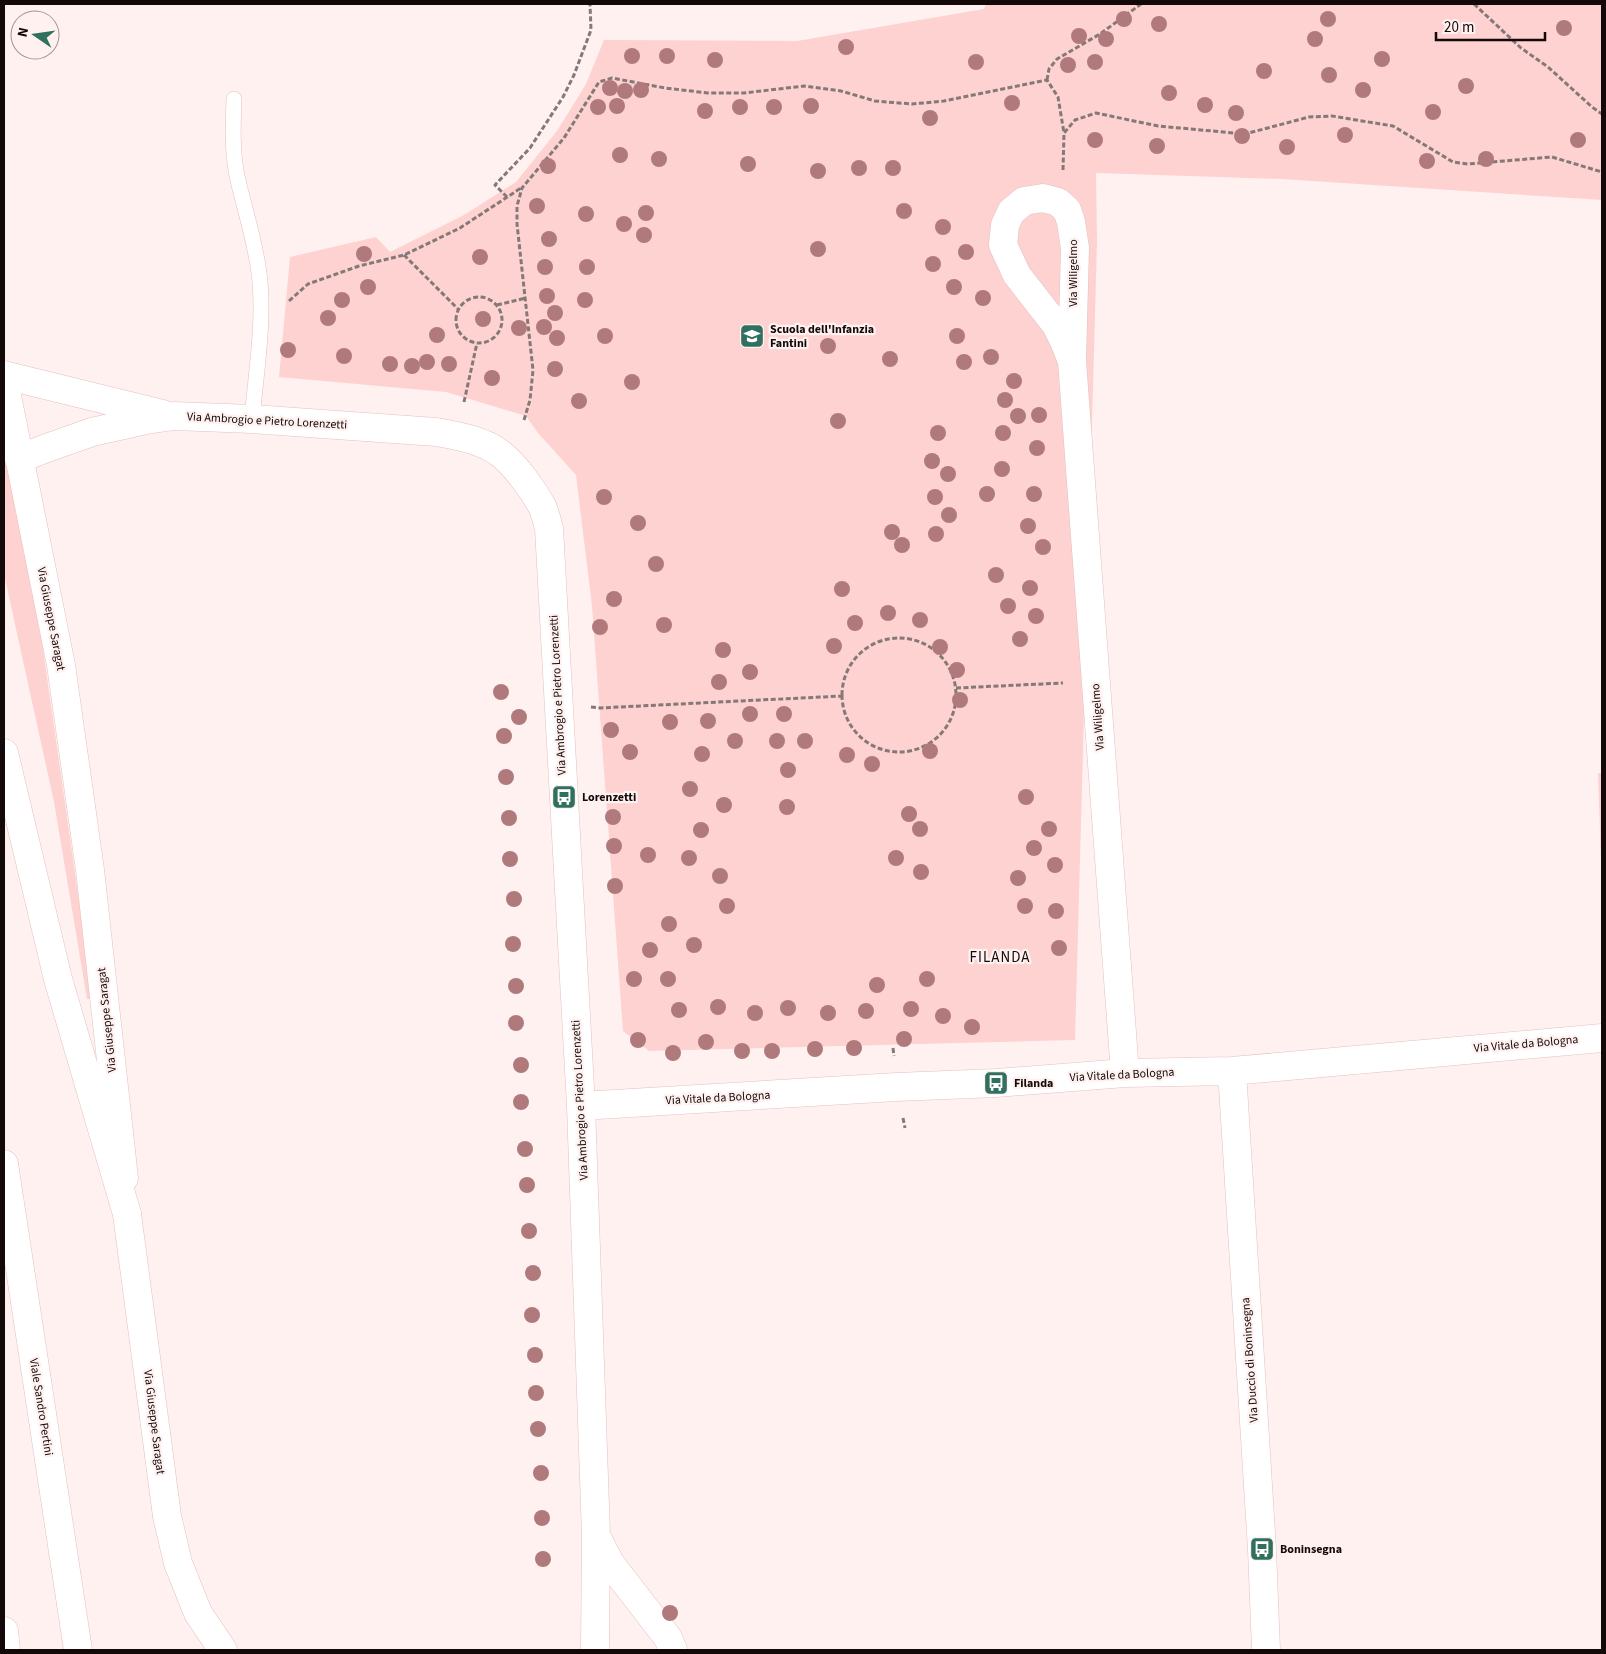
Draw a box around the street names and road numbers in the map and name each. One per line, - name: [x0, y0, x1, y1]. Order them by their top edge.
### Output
- street label: Via Wiligelmo: [1065, 239, 1082, 307]
- street label: Via Ambrogio e Pietro Lorenzetti: [186, 408, 348, 434]
- street label: Via Giuseppe Saragat: [33, 566, 69, 672]
- street label: Via Ambrogio e Pietro Lorenzetti: [545, 614, 571, 776]
- street label: Via Wiligelmo: [1087, 683, 1109, 751]
- street label: Via Giuseppe Saragat: [93, 967, 121, 1073]
- street label: Via Ambrogio e Pietro Lorenzetti: [567, 1019, 593, 1181]
- street label: Via Vitale da Bologna: [1473, 1031, 1579, 1057]
- street label: Via Vitale da Bologna: [1069, 1064, 1175, 1086]
- street label: Via Vitale da Bologna: [665, 1087, 771, 1109]
- street label: Via Duccio di Boninsegna: [1237, 1297, 1263, 1423]
- street label: Viale Sandro Pertini: [25, 1357, 57, 1457]
- street label: Via Giuseppe Saragat: [139, 1369, 169, 1475]

